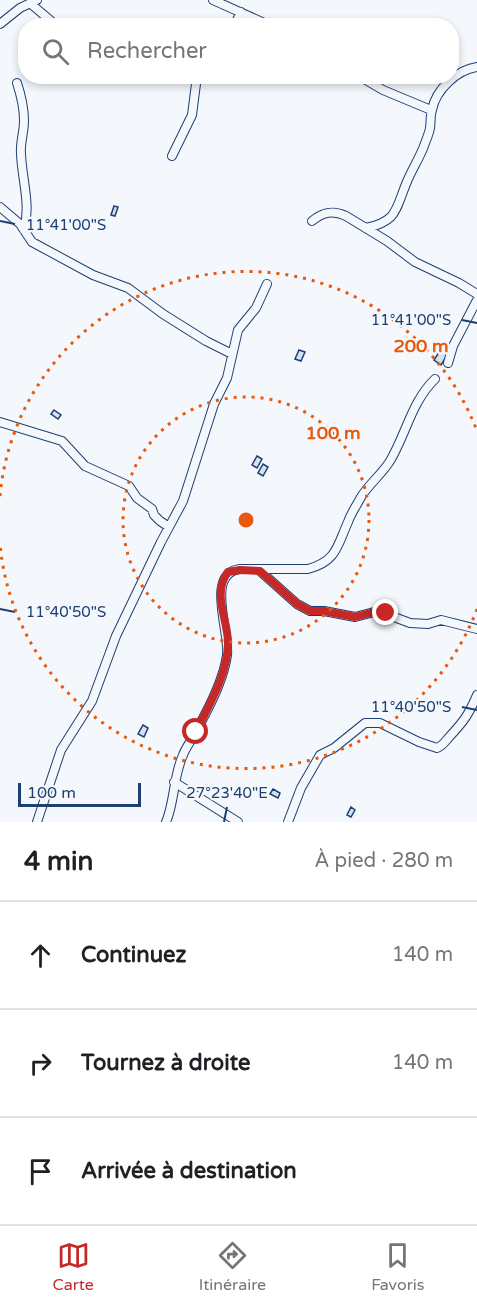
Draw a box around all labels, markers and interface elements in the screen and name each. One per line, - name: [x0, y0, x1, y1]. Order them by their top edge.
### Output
- search box: [18, 18, 459, 84]
- icon: search: [39, 35, 72, 68]
- text: Rechercher: [87, 38, 207, 64]
- text: 11°41'00"S: [26, 216, 106, 234]
- text: 11°41'00"S: [371, 311, 451, 329]
- text: 200 m: [393, 335, 449, 357]
- text: 100 m: [305, 422, 361, 444]
- centre of rings: [236, 510, 256, 530]
- route end: [372, 599, 398, 625]
- text: 11°40'50"S: [26, 603, 106, 621]
- text: 11°40'50"S: [371, 698, 451, 716]
- route start: [182, 718, 208, 744]
- scale bar: [18, 780, 141, 808]
- text: 100 m: [27, 783, 76, 803]
- text: 27°23'40"E: [186, 784, 268, 802]
- text: 4 min: [24, 846, 93, 877]
- text: À pied · 280 m: [315, 849, 453, 873]
- icon: ahead: [24, 939, 57, 972]
- text: Continuez: [81, 942, 186, 968]
- text: 140 m: [392, 943, 453, 967]
- icon: right: [24, 1047, 57, 1080]
- text: Tournez à droite: [81, 1050, 250, 1076]
- text: 140 m: [392, 1051, 453, 1075]
- icon: arrive: [24, 1155, 57, 1188]
- text: Arrivée à destination: [81, 1158, 297, 1184]
- tab: Carte: [53, 1239, 94, 1295]
- tab: Itinéraire: [199, 1239, 266, 1295]
- tab: Favoris: [371, 1239, 424, 1295]

